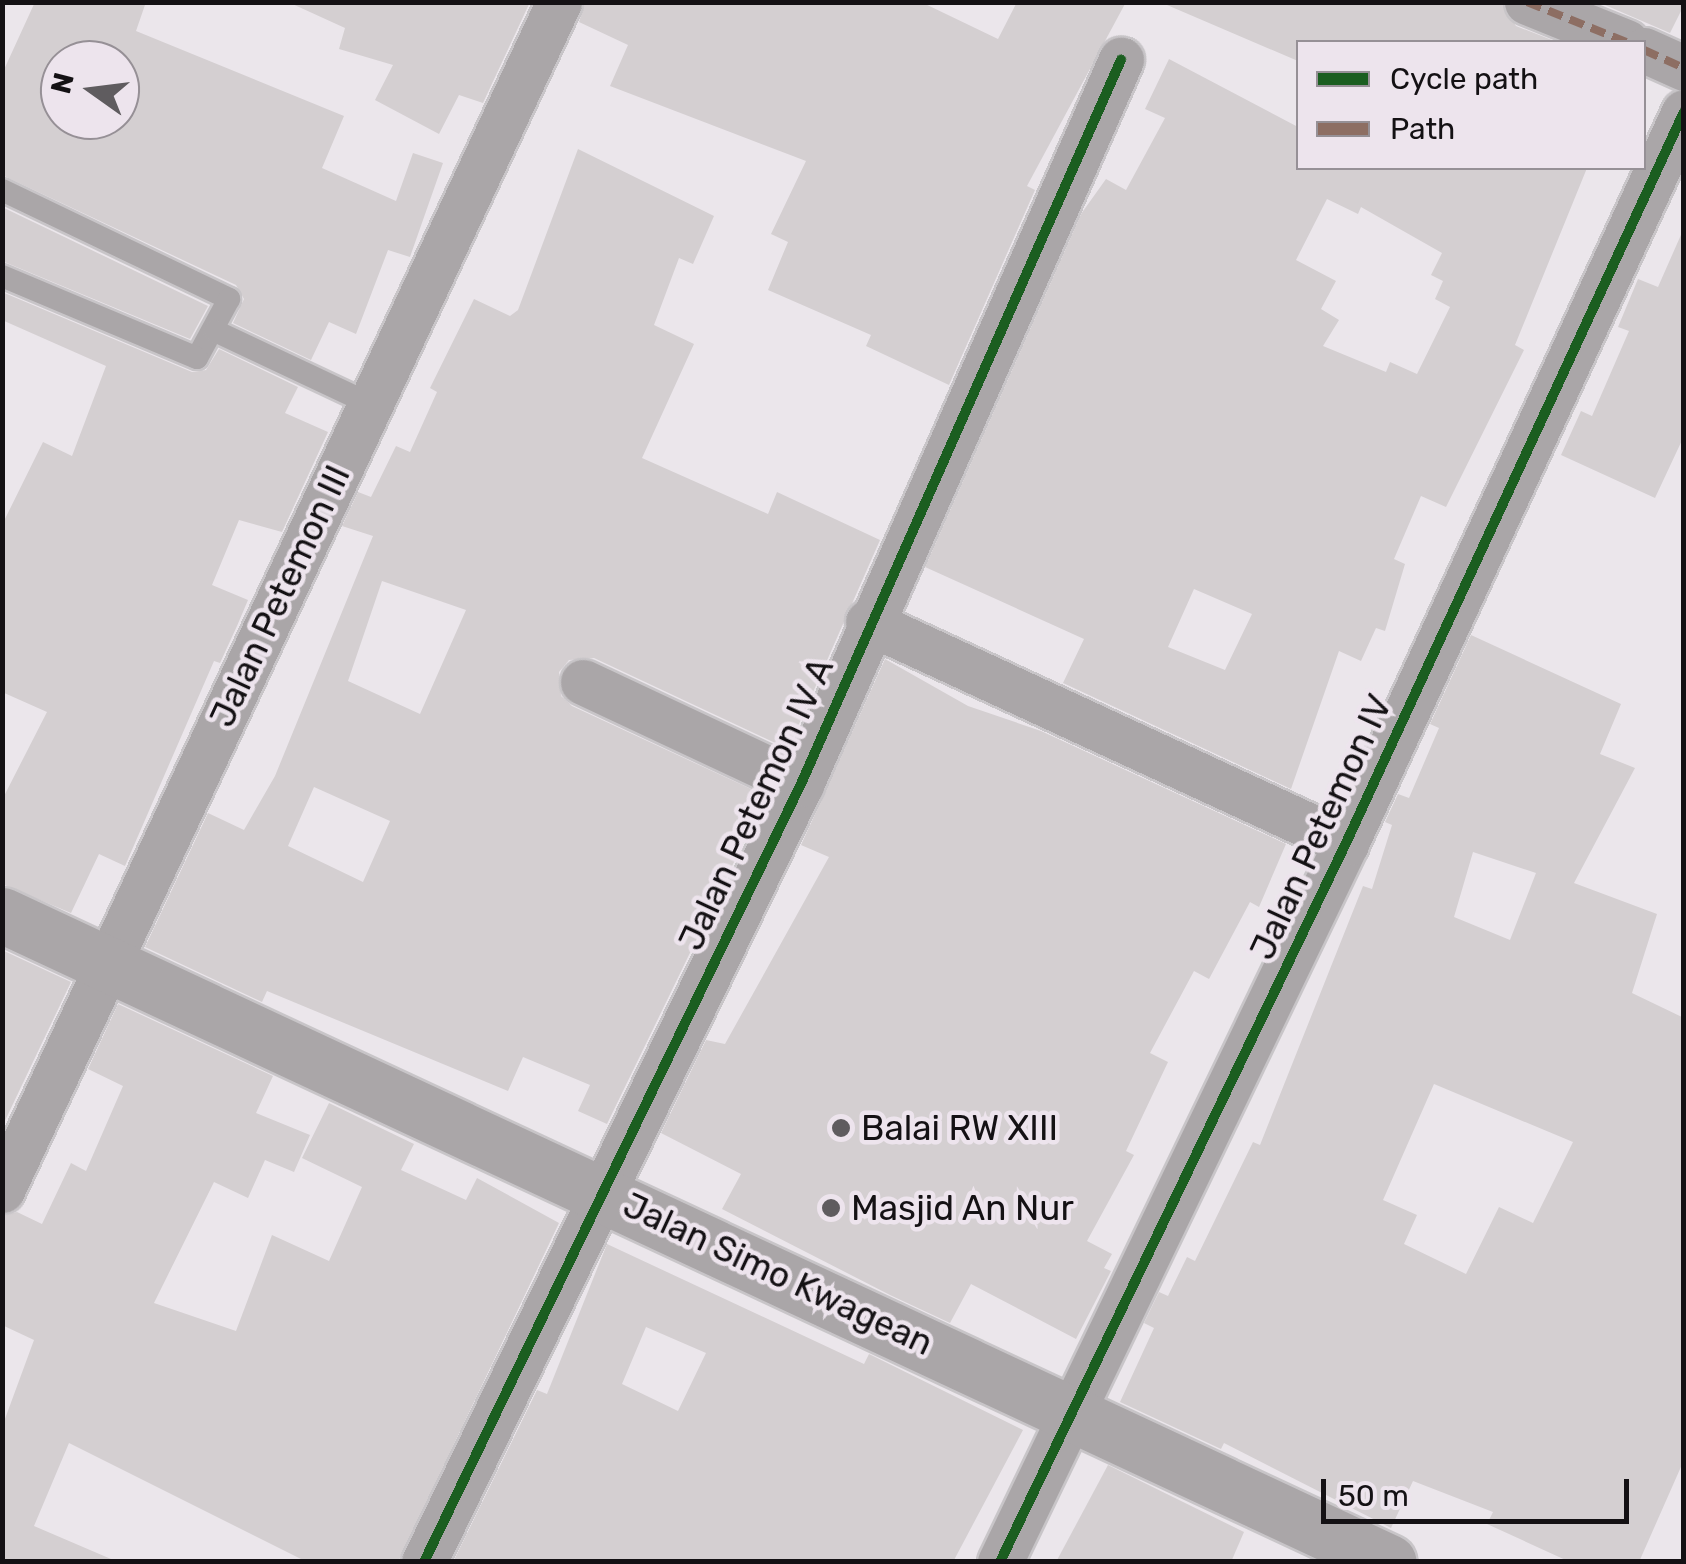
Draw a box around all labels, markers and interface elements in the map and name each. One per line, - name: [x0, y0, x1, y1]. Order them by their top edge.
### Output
- north arrow: [40, 40, 140, 140]
- legend: [1296, 40, 1646, 170]
- text: Cycle path: [1390, 61, 1538, 97]
- text: N: [44, 69, 81, 97]
- text: Path: [1390, 111, 1455, 147]
- street label: Jalan Petemon III: [201, 459, 359, 733]
- street label: Jalan Petemon IV A: [669, 650, 843, 958]
- street label: Jalan Petemon IV: [1241, 688, 1401, 966]
- place label: Balai RW XIII: [861, 1107, 1059, 1149]
- marker: Balai RW XIII: [830, 1117, 852, 1139]
- street label: Jalan Simo Kwagean: [617, 1184, 939, 1364]
- place label: Masjid An Nur: [851, 1187, 1075, 1229]
- marker: Masjid An Nur: [820, 1197, 842, 1219]
- scale bar: [1326, 1459, 1634, 1521]
- text: 50 m: [1338, 1478, 1409, 1514]

